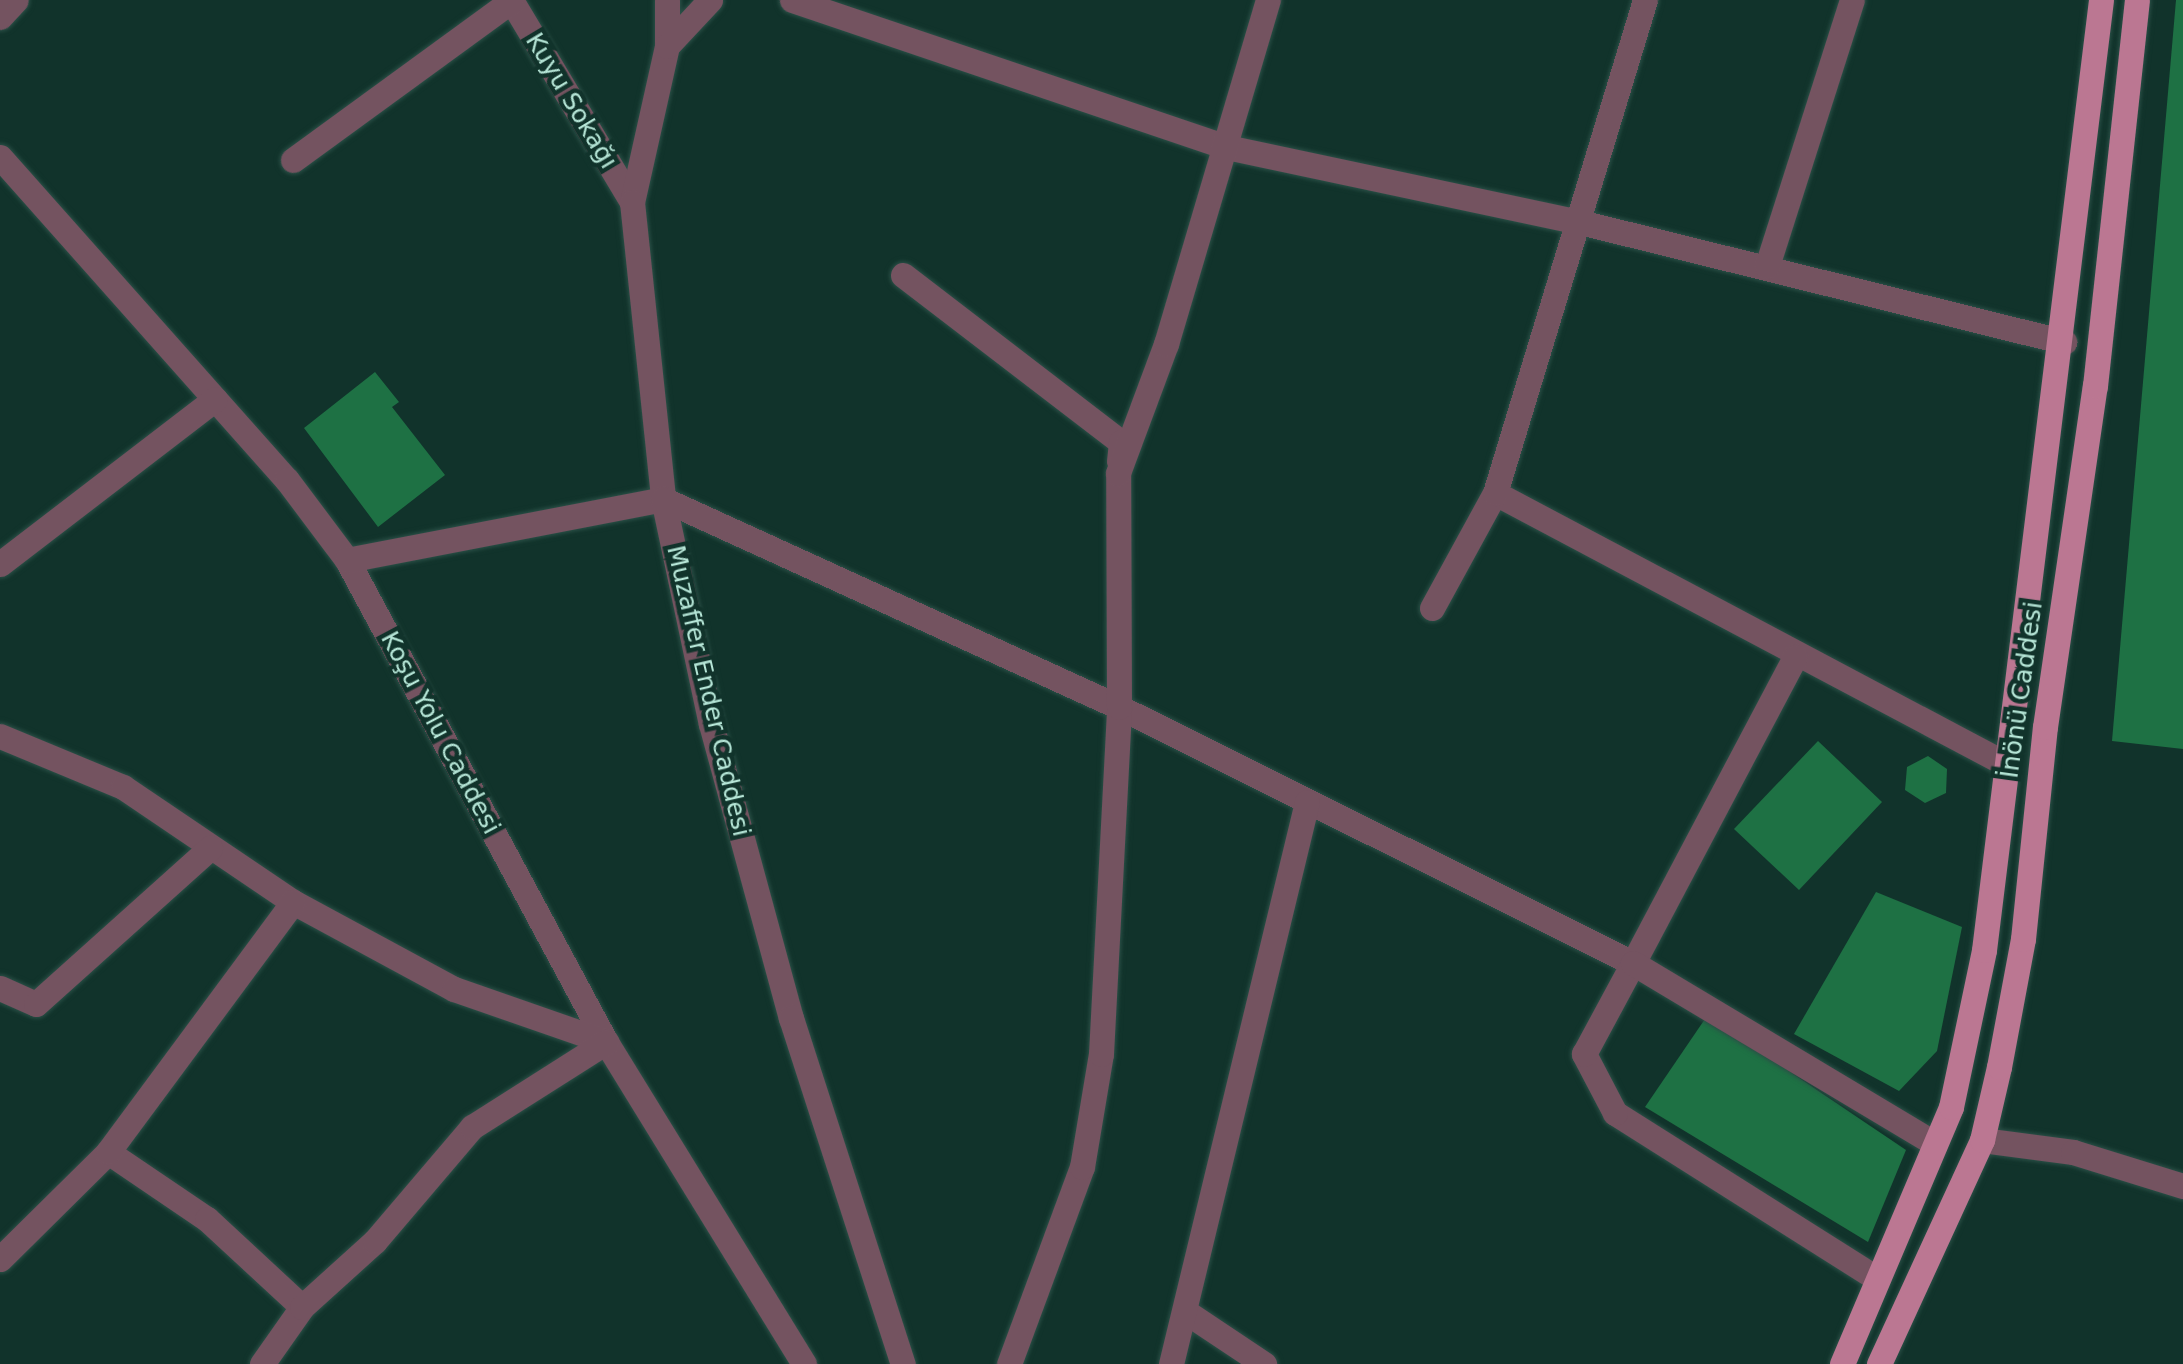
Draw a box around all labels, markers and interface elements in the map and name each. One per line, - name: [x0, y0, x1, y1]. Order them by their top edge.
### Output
- street label: Kuyu Sokağı: [519, 28, 623, 174]
- street label: Muzaffer Ender Caddesi: [660, 543, 756, 839]
- street label: İnönü Caddesi: [1995, 600, 2049, 780]
- street label: Koşu Yolu Caddesi: [374, 627, 506, 839]

